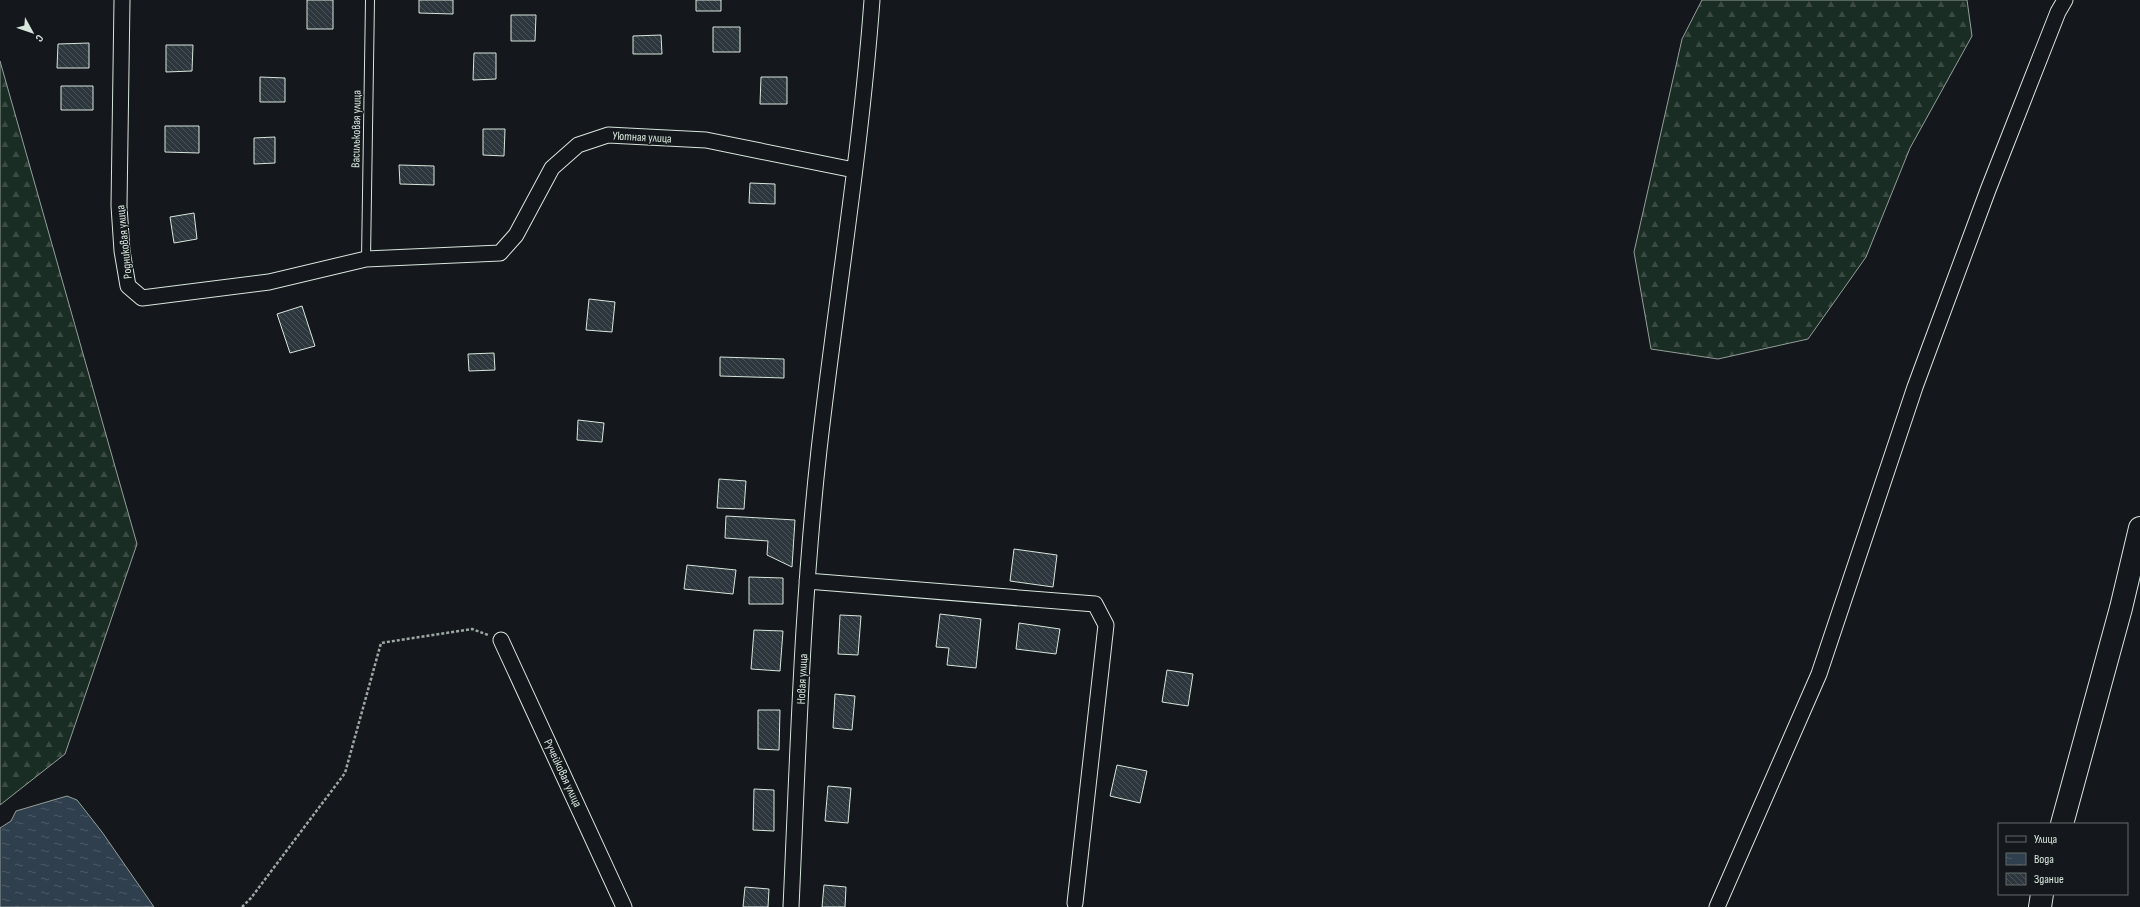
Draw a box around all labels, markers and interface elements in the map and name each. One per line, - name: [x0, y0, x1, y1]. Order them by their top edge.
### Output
- north arrow: [12, 12, 52, 52]
- text: С: [32, 32, 46, 45]
- street label: Васильковая улица: [348, 90, 365, 168]
- street label: Уютная улица: [612, 128, 672, 147]
- street label: Родниковая улица: [113, 204, 136, 280]
- street label: Новая улица: [794, 653, 811, 705]
- street label: Ручейковая улица: [540, 737, 585, 810]
- legend: [1998, 823, 2128, 895]
- text: Улица: [2034, 832, 2058, 847]
- text: Вода: [2034, 852, 2054, 867]
- text: Здание: [2034, 872, 2064, 887]

